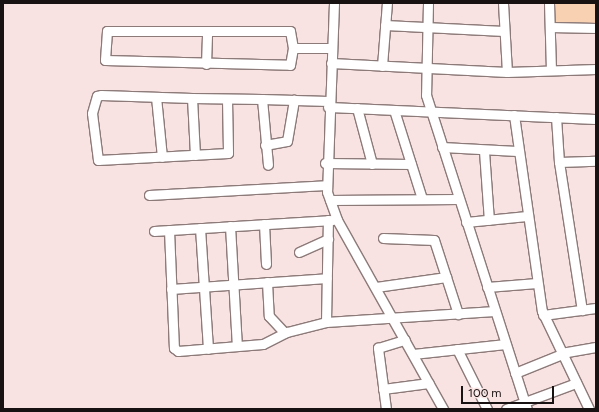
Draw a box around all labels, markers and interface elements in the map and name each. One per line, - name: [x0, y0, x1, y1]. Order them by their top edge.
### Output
- scale bar: [463, 378, 556, 404]
- text: 100 m: [468, 386, 502, 400]

